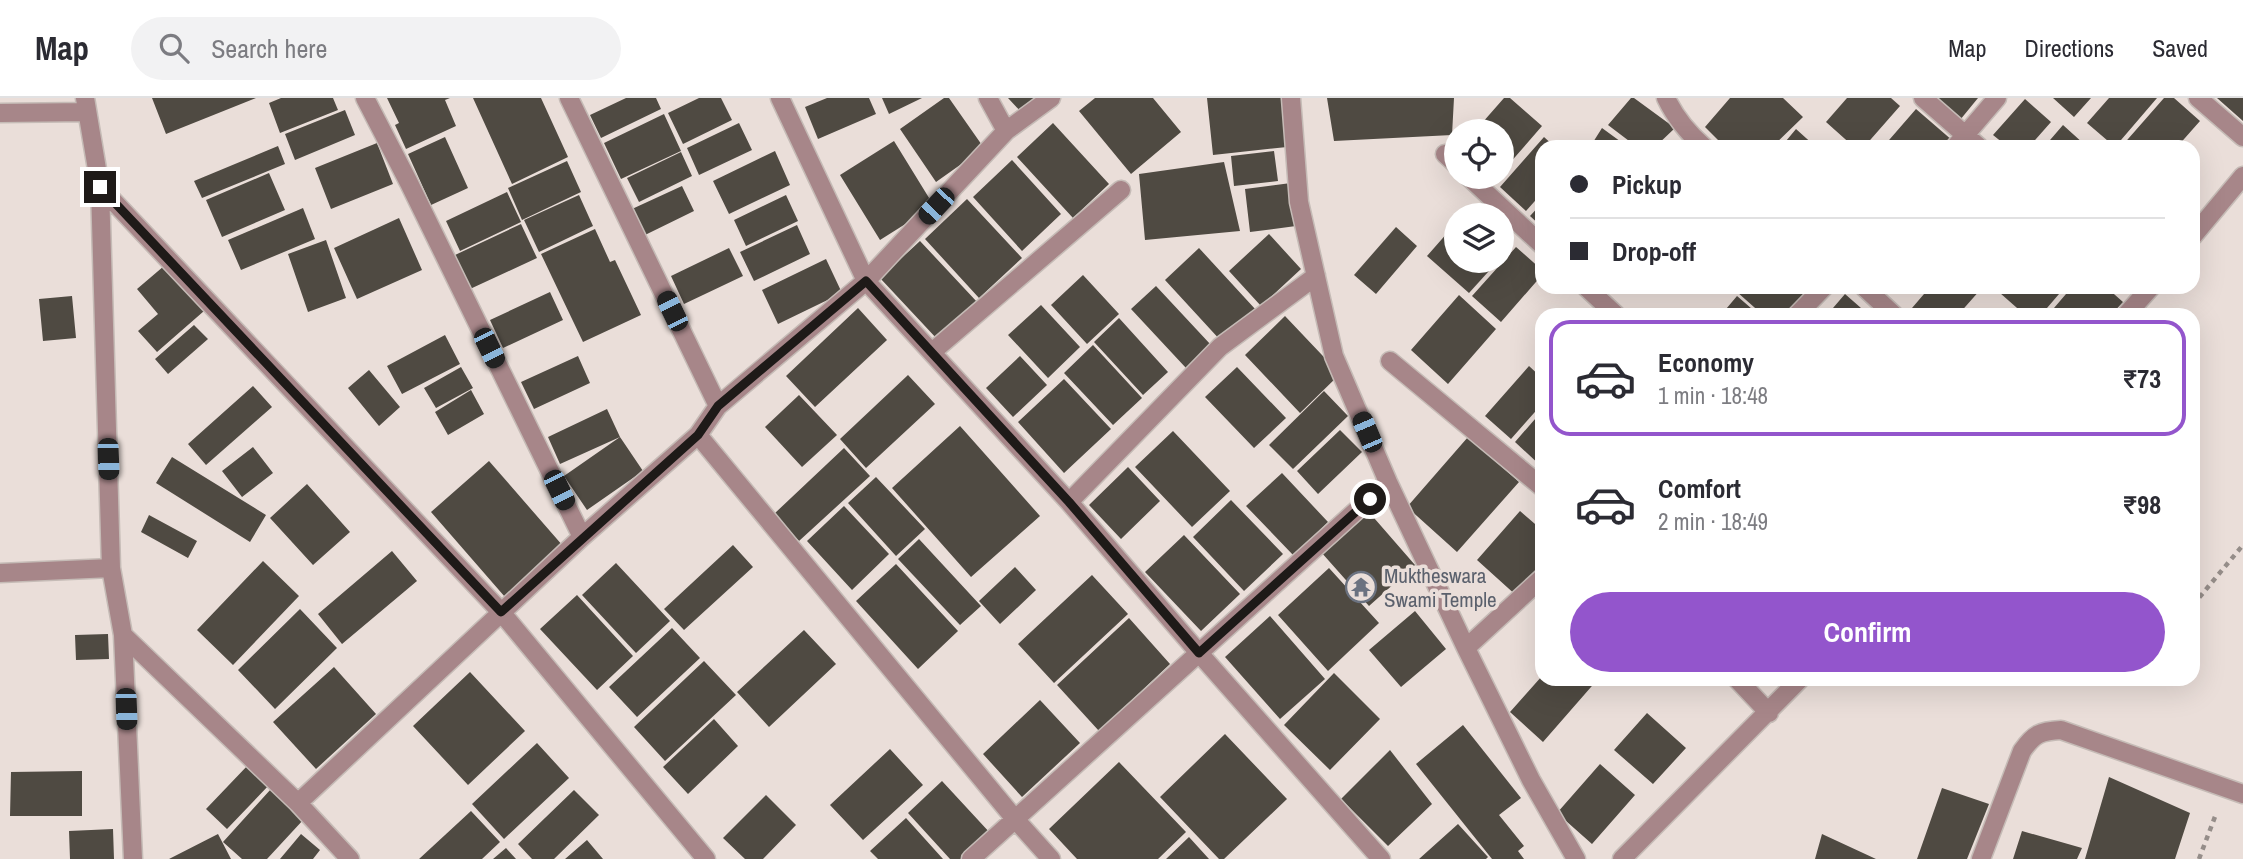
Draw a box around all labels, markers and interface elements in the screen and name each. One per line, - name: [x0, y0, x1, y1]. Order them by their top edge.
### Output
- search box: [131, 17, 621, 80]
- text: Map: [35, 26, 89, 70]
- icon: search: [155, 29, 193, 67]
- text: Search here: [211, 31, 327, 66]
- text: Map: [1948, 32, 1986, 64]
- text: Directions: [2024, 32, 2114, 64]
- text: Saved: [2152, 32, 2208, 64]
- map controls: [1444, 119, 1514, 273]
- button: locate: [1444, 119, 1514, 189]
- text: Pickup: [1612, 167, 1682, 202]
- route end: [84, 171, 116, 203]
- car: [914, 183, 959, 229]
- button: layers: [1444, 203, 1514, 273]
- text: Drop-off: [1612, 234, 1696, 269]
- car: [654, 288, 691, 334]
- car: [471, 325, 508, 371]
- text: Economy: [1658, 345, 1754, 380]
- icon: car: [1574, 347, 1637, 410]
- text: ₹73: [2122, 361, 2161, 396]
- text: 1 min · 18:48: [1658, 380, 1768, 411]
- car: [1350, 409, 1385, 455]
- car: [97, 438, 120, 480]
- car: [541, 467, 578, 513]
- text: Comfort: [1658, 471, 1741, 506]
- icon: car: [1574, 473, 1637, 536]
- route start: [1354, 483, 1386, 515]
- text: ₹98: [2122, 487, 2161, 522]
- text: 2 min · 18:49: [1658, 506, 1768, 537]
- place label: Muktheswara Swami Temple: [1384, 561, 1497, 614]
- temple icon: Muktheswara Swami Temple: [1344, 570, 1378, 604]
- button: Confirm: [1570, 592, 2165, 672]
- car: [115, 688, 138, 730]

